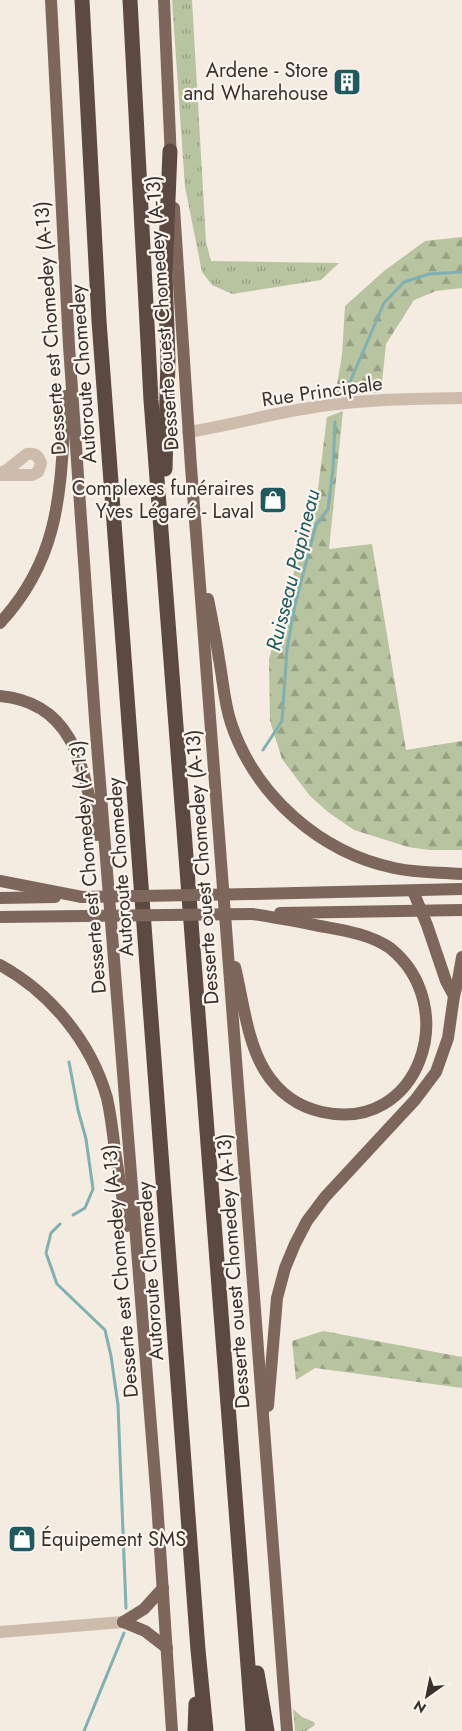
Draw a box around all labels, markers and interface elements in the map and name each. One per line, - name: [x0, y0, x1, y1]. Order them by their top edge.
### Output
- place label: Ardene - Store and Wharehouse: [183, 56, 328, 108]
- building icon: Ardene - Store and Wharehouse: [332, 67, 362, 97]
- street label: Desserte ouest Chomedey (A-13): [138, 174, 187, 452]
- street label: Desserte est Chomedey (A-13): [27, 200, 74, 456]
- street label: Autoroute Chomedey: [63, 283, 104, 464]
- street label: Rue Principale: [260, 369, 384, 414]
- place label: Complexes funéraires Yves Légaré - Laval: [72, 474, 254, 526]
- shop icon: Complexes funéraires Yves Légaré - Laval: [258, 485, 288, 515]
- water label: Ruisseau Papineau: [258, 486, 328, 654]
- street label: Desserte ouest Chomedey (A-13): [178, 728, 227, 1006]
- street label: Desserte est Chomedey (A-13): [63, 739, 114, 995]
- street label: Autoroute Chomedey: [100, 776, 141, 957]
- street label: Desserte ouest Chomedey (A-13): [209, 1132, 258, 1410]
- street label: Desserte est Chomedey (A-13): [95, 1143, 146, 1399]
- street label: Autoroute Chomedey: [130, 1180, 171, 1361]
- shop icon: Équipement SMS: [7, 1524, 37, 1554]
- place label: Équipement SMS: [41, 1525, 186, 1554]
- north arrow: [402, 1671, 452, 1721]
- text: N: [410, 1695, 430, 1718]

